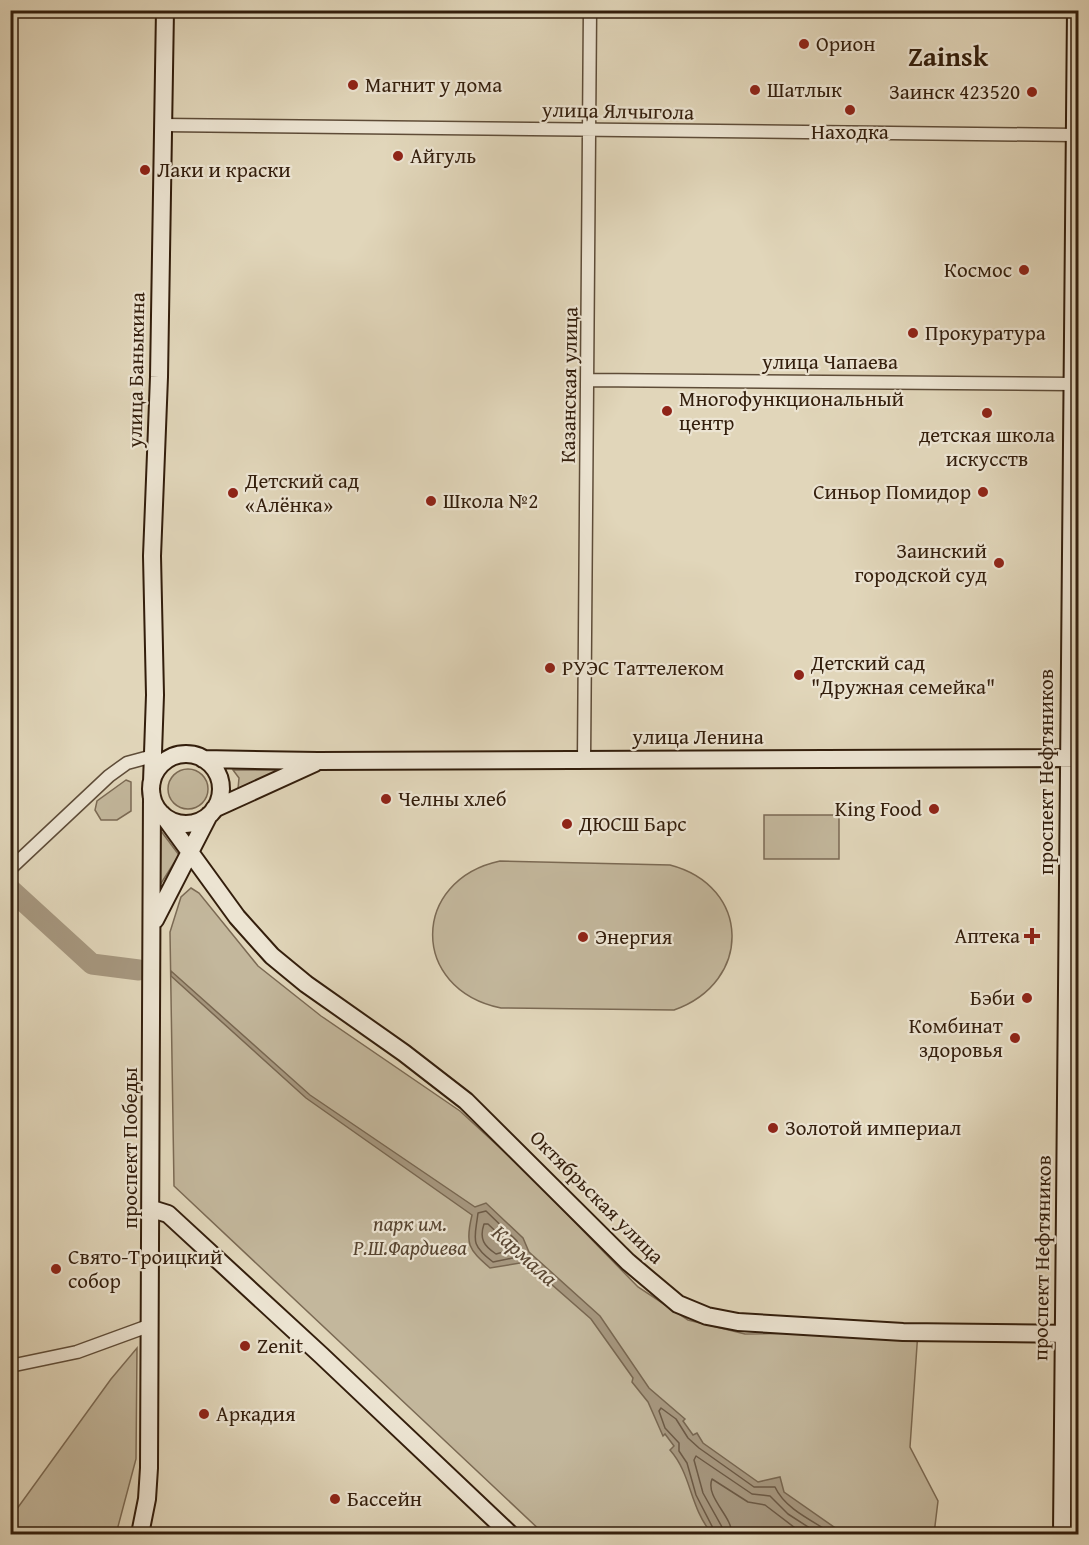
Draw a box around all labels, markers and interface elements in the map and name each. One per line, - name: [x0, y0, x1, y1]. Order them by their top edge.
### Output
- place label: Орион: [816, 28, 875, 59]
- district label: Zainsk: [908, 36, 989, 76]
- marker: Орион: [797, 37, 811, 51]
- place label: Магнит у дома: [365, 69, 502, 100]
- place label: Шатлык: [767, 74, 842, 105]
- place label: Заинск 423520: [889, 76, 1020, 107]
- marker: Магнит у дома: [346, 78, 360, 92]
- marker: Шатлык: [748, 83, 762, 97]
- marker: Заинск 423520: [1025, 85, 1039, 99]
- street label: улица Ялчыгола: [541, 94, 694, 127]
- marker: Находка: [843, 103, 857, 117]
- place label: Находка: [811, 116, 889, 147]
- place label: Айгуль: [410, 140, 476, 171]
- marker: Айгуль: [391, 149, 405, 163]
- place label: Лаки и краски: [157, 154, 291, 185]
- marker: Лаки и краски: [138, 163, 152, 177]
- place label: Космос: [944, 254, 1012, 285]
- marker: Космос: [1017, 263, 1031, 277]
- street label: улица Баныкина: [119, 292, 152, 449]
- street label: Казанская улица: [552, 307, 585, 463]
- place label: Прокуратура: [925, 317, 1046, 348]
- marker: Прокуратура: [906, 326, 920, 340]
- street label: улица Чапаева: [761, 346, 898, 377]
- place label: Многофункциональный центр: [679, 383, 904, 438]
- marker: Многофункциональный центр: [660, 404, 674, 418]
- marker: детская школа искусств: [980, 406, 994, 420]
- place label: детская школа искусств: [919, 419, 1055, 474]
- place label: Детский сад «Алёнка»: [244, 465, 360, 520]
- place label: Синьор Помидор: [813, 476, 971, 507]
- place label: Школа №2: [443, 485, 538, 516]
- marker: Синьор Помидор: [976, 485, 990, 499]
- marker: Детский сад «Алёнка»: [226, 486, 240, 500]
- marker: Школа №2: [424, 494, 438, 508]
- place label: Заинский городской суд: [854, 535, 988, 590]
- marker: Заинский городской суд: [992, 556, 1006, 570]
- place label: Детский сад "Дружная семейка": [810, 647, 995, 702]
- place label: РУЭС Таттелеком: [562, 652, 724, 683]
- marker: РУЭС Таттелеком: [543, 661, 557, 675]
- marker: Детский сад "Дружная семейка": [792, 668, 806, 682]
- street label: проспект Нефтяников: [1030, 669, 1061, 875]
- street label: улица Ленина: [631, 721, 764, 752]
- place label: Челны хлеб: [398, 783, 507, 814]
- marker: Челны хлеб: [379, 792, 393, 806]
- place label: King Food: [835, 793, 923, 824]
- marker: King Food: [927, 802, 941, 816]
- place label: ДЮСШ Барс: [578, 808, 687, 839]
- marker: ДЮСШ Барс: [560, 817, 574, 831]
- place label: Аптека: [954, 920, 1020, 951]
- place label: Энергия: [595, 921, 673, 952]
- marker: Аптека: [1025, 929, 1039, 943]
- marker: Энергия: [576, 930, 590, 944]
- place label: Бэби: [970, 982, 1015, 1013]
- marker: Бэби: [1020, 991, 1034, 1005]
- place label: Комбинат здоровья: [909, 1010, 1003, 1065]
- marker: Комбинат здоровья: [1008, 1031, 1022, 1045]
- street label: проспект Победы: [114, 1067, 145, 1229]
- place label: Золотой империал: [785, 1112, 962, 1143]
- marker: Золотой империал: [766, 1121, 780, 1135]
- street label: Октябрьская улица: [523, 1122, 672, 1271]
- street label: проспект Нефтяников: [1024, 1155, 1059, 1361]
- park label: парк им. Р.Ш.Фардиева: [352, 1208, 467, 1263]
- water label: Кармала: [485, 1217, 565, 1293]
- place label: Свято-Троицкий собор: [68, 1241, 223, 1296]
- marker: Свято-Троицкий собор: [49, 1262, 63, 1276]
- place label: Zenit: [257, 1330, 304, 1361]
- marker: Zenit: [238, 1339, 252, 1353]
- place label: Аркадия: [216, 1398, 296, 1429]
- marker: Аркадия: [197, 1407, 211, 1421]
- place label: Бассейн: [347, 1483, 422, 1514]
- marker: Бассейн: [328, 1492, 342, 1506]

